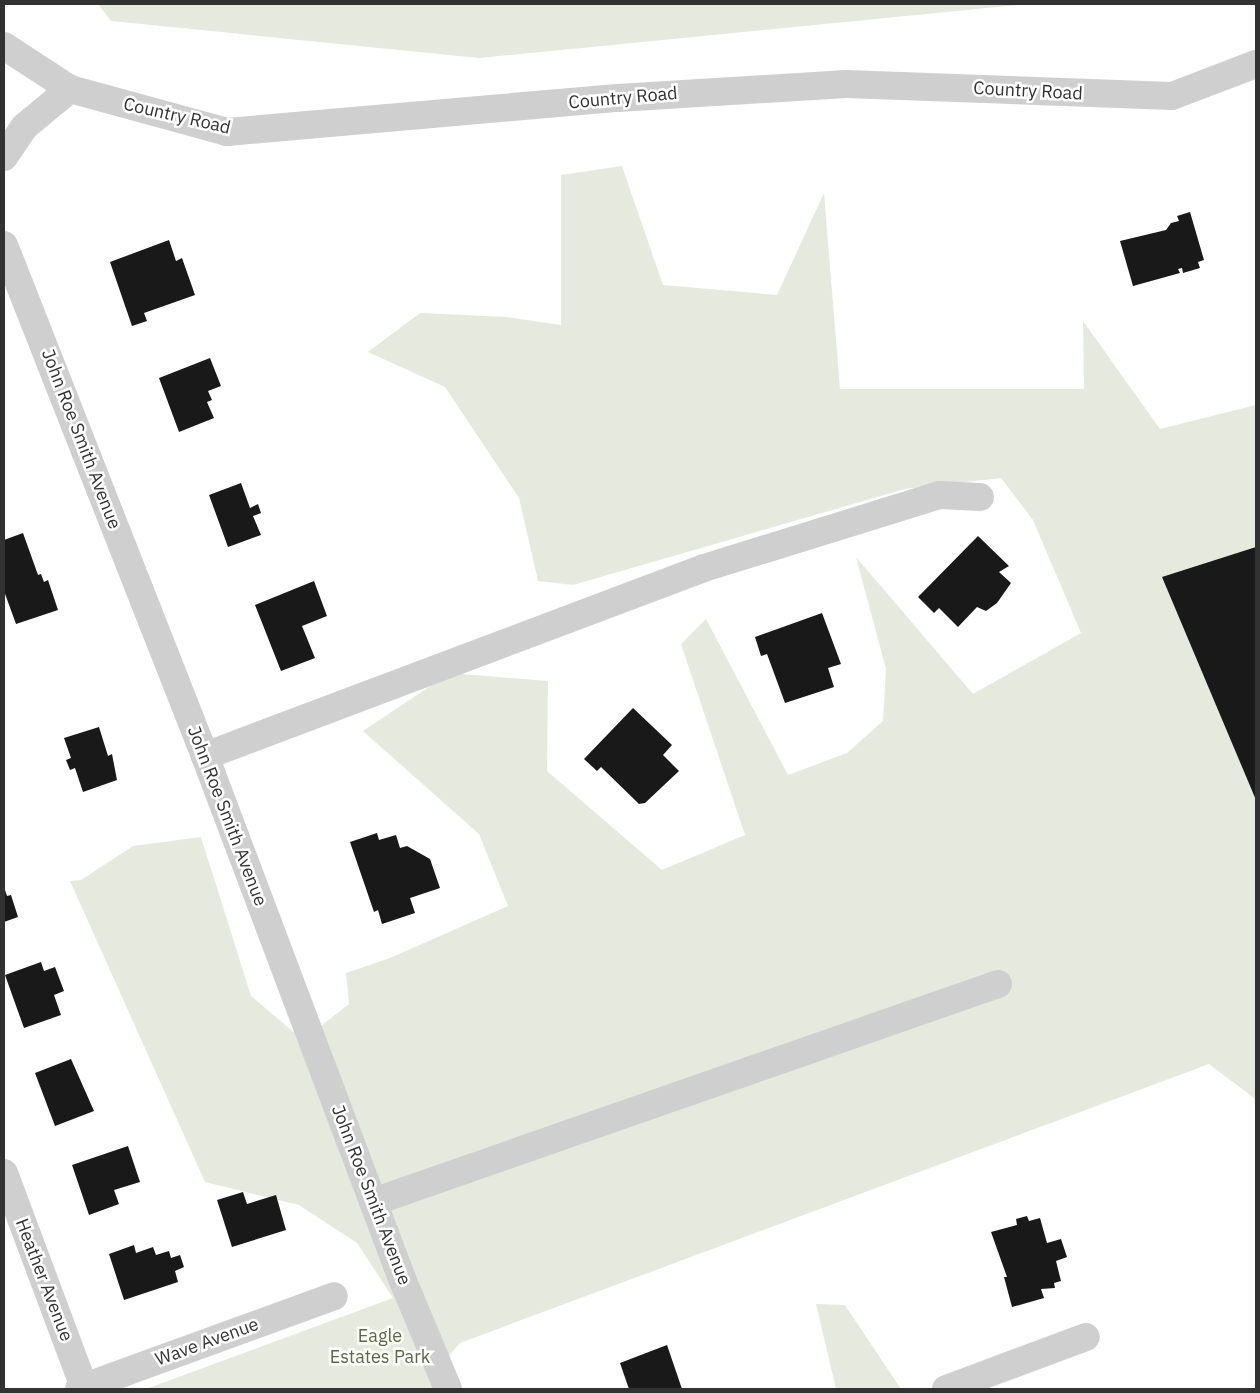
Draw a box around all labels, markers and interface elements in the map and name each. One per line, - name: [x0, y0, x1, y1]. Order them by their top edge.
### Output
- street label: Country Road: [973, 77, 1083, 105]
- street label: Country Road: [568, 82, 678, 114]
- street label: Country Road: [121, 93, 233, 139]
- street label: John Roe Smith Avenue: [37, 346, 125, 532]
- street label: John Roe Smith Avenue: [183, 723, 271, 909]
- street label: John Roe Smith Avenue: [327, 1102, 415, 1288]
- street label: Heather Avenue: [11, 1216, 77, 1344]
- street label: Wave Avenue: [152, 1313, 262, 1371]
- park label: Eagle Estates Park: [330, 1326, 430, 1368]

